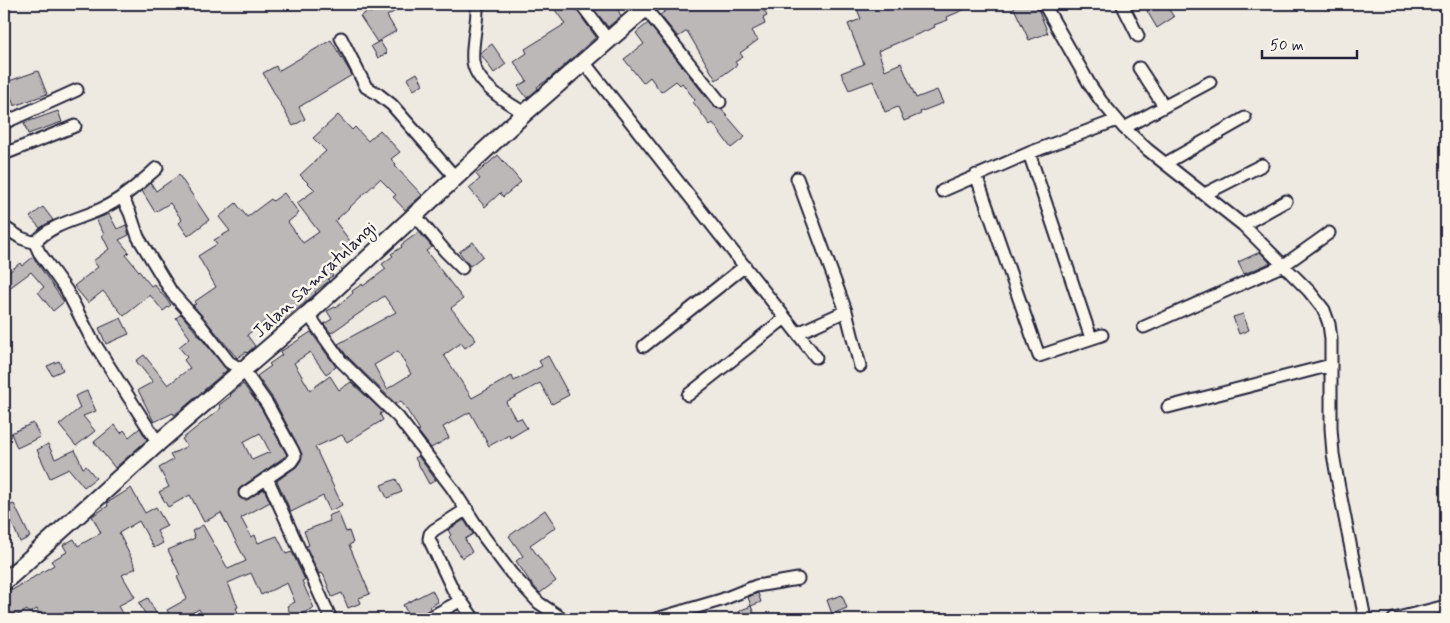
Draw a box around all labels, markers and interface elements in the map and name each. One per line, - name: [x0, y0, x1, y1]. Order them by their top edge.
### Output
- scale bar: [1262, 28, 1358, 60]
- text: 50 m: [1270, 36, 1304, 56]
- street label: Jalan Samratulangi: [248, 216, 383, 344]

